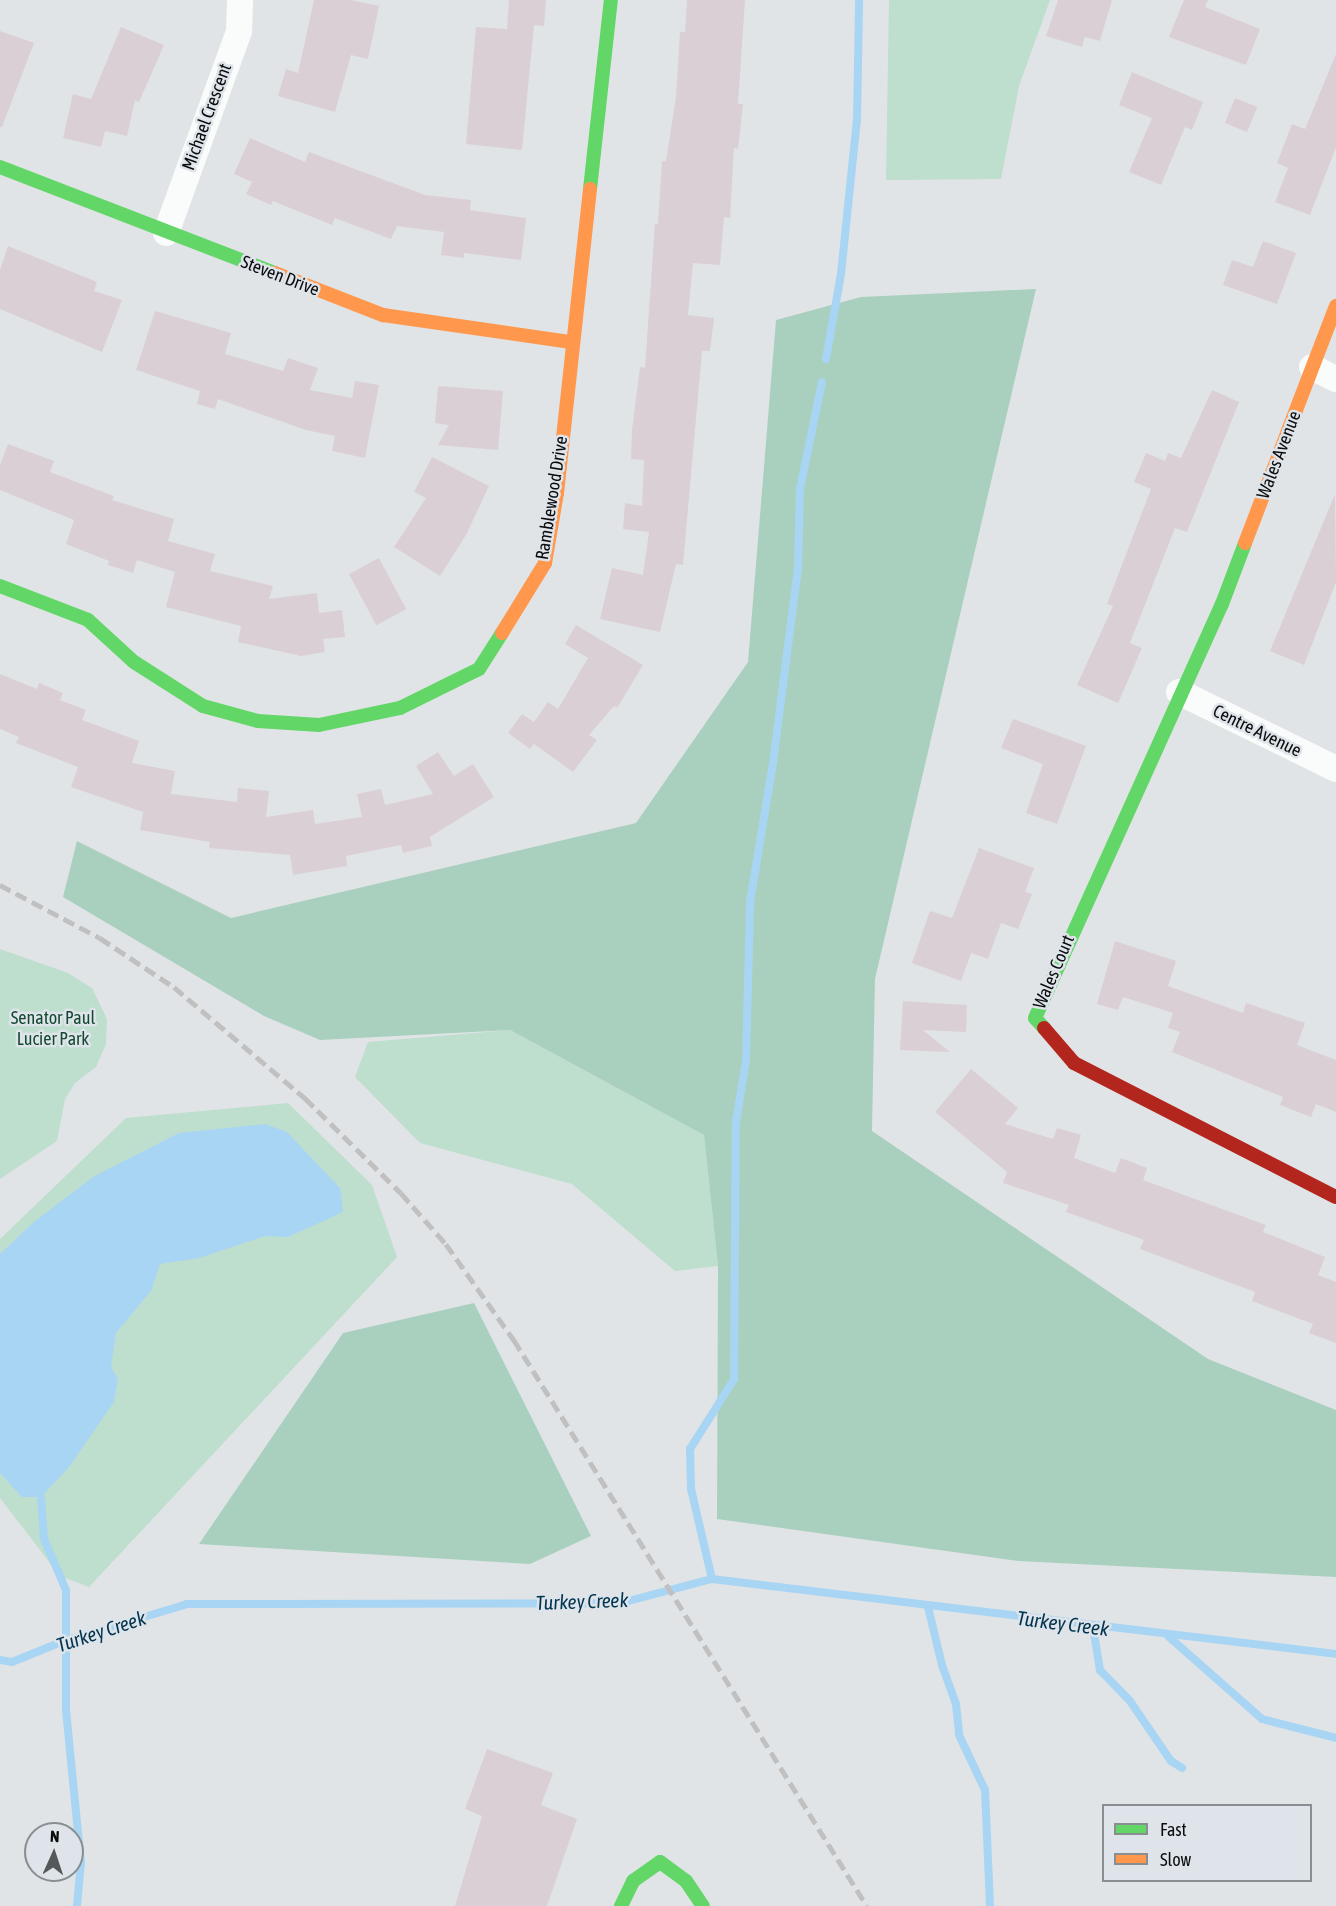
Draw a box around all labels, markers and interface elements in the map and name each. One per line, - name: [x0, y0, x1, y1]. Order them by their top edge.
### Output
- street label: Michael Crescent: [178, 61, 236, 173]
- street label: Steven Drive: [238, 251, 322, 301]
- street label: Wales Avenue: [1252, 408, 1306, 502]
- street label: Ramblewood Drive: [532, 435, 572, 561]
- street label: Centre Avenue: [1209, 700, 1305, 762]
- street label: Wales Court: [1029, 932, 1079, 1012]
- park label: Senator Paul Lucier Park: [11, 1008, 95, 1050]
- water label: Turkey Creek: [535, 1587, 629, 1615]
- water label: Turkey Creek: [53, 1605, 149, 1657]
- water label: Turkey Creek: [1016, 1605, 1110, 1641]
- legend: [1102, 1804, 1312, 1882]
- text: Fast: [1160, 1819, 1187, 1840]
- north arrow: [24, 1822, 84, 1882]
- text: N: [50, 1827, 60, 1845]
- text: Slow: [1160, 1849, 1191, 1870]

